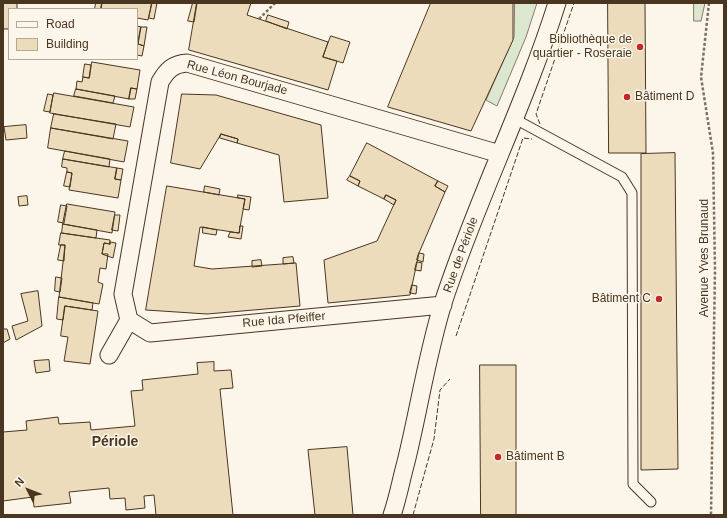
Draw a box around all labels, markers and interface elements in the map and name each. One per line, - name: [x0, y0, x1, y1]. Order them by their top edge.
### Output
- legend: [8, 8, 138, 60]
- text: Road: [46, 17, 75, 31]
- place label: Bibliothèque de quartier - Roseraie: [533, 33, 632, 61]
- text: Building: [46, 37, 89, 51]
- marker: Bibliothèque de quartier - Roseraie: [635, 42, 645, 52]
- street label: Rue Léon Bourjade: [185, 58, 289, 98]
- place label: Bâtiment D: [635, 90, 694, 104]
- marker: Bâtiment D: [622, 92, 632, 102]
- street label: Avenue Yves Brunaud: [698, 199, 712, 317]
- street label: Rue de Périole: [441, 215, 481, 295]
- place label: Bâtiment C: [592, 292, 651, 306]
- marker: Bâtiment C: [654, 294, 664, 304]
- street label: Rue Ida Pfeiffer: [242, 309, 326, 331]
- district label: Périole: [92, 434, 138, 450]
- place label: Bâtiment B: [506, 450, 565, 464]
- marker: Bâtiment B: [493, 452, 503, 462]
- north arrow: [8, 470, 48, 510]
- text: N: [12, 475, 26, 489]

